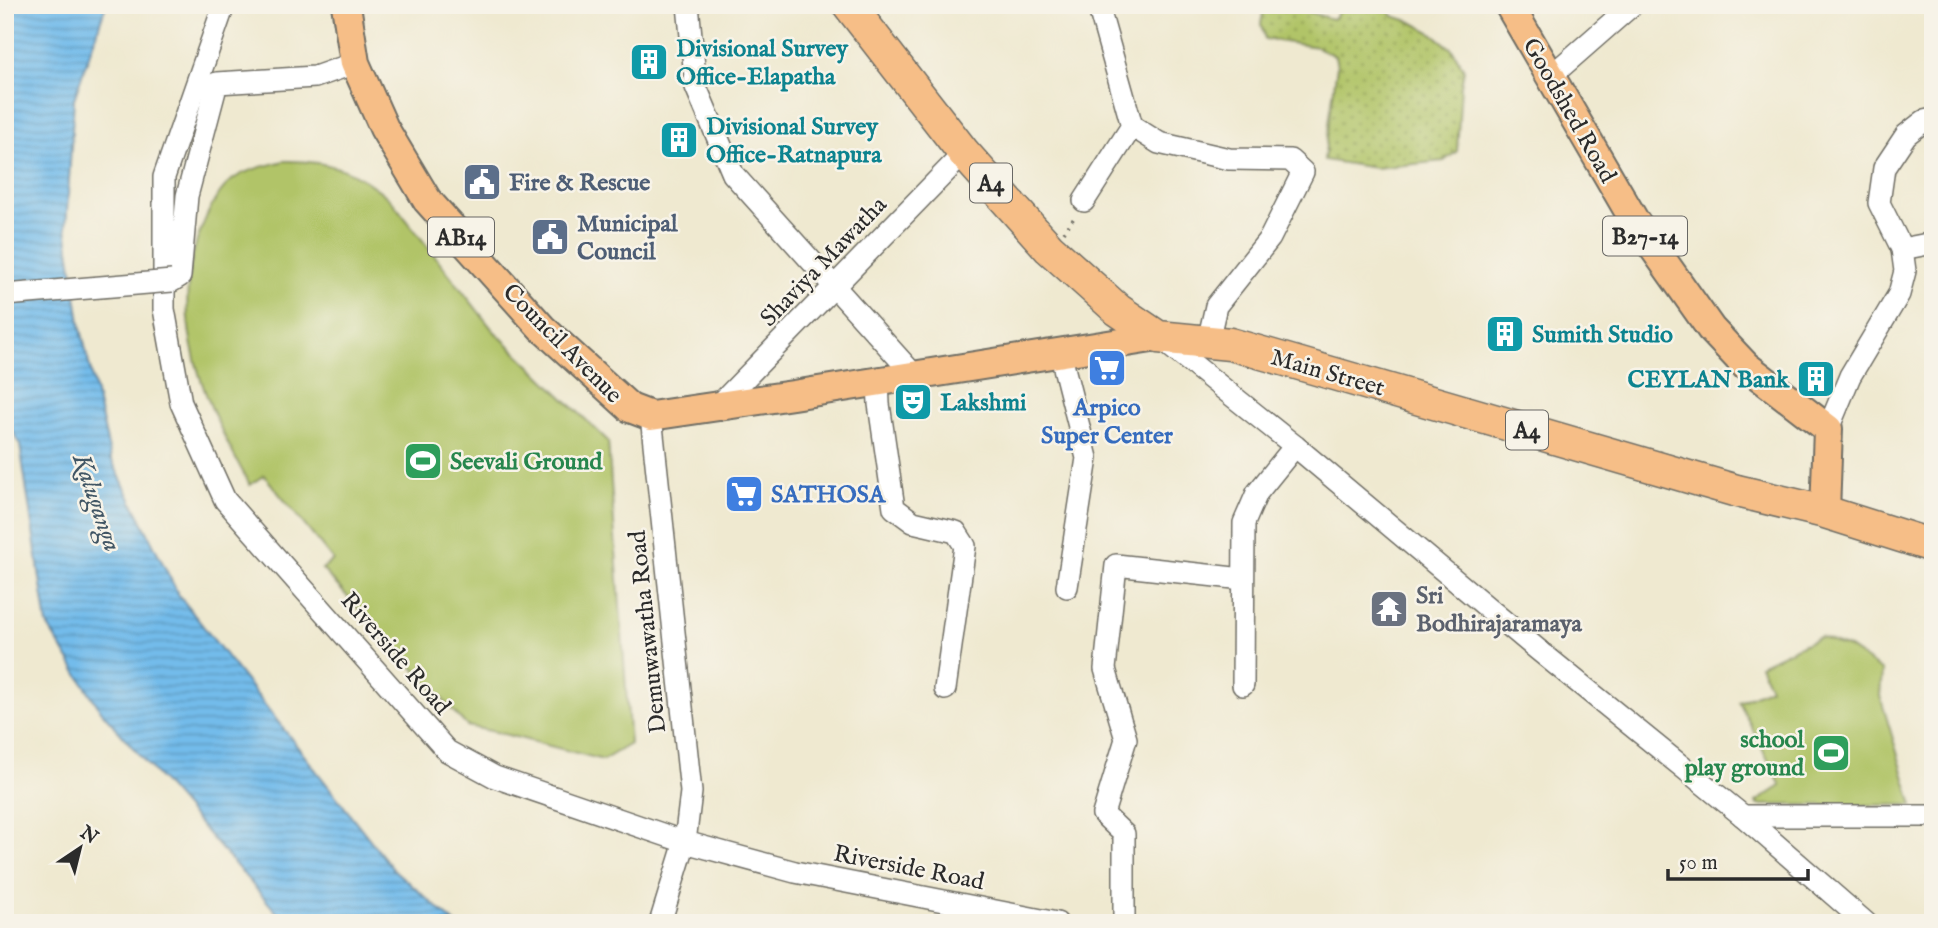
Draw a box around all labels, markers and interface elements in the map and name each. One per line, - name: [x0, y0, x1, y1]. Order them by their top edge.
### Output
- street label: Goodshed Road: [1515, 33, 1623, 189]
- place label: Divisional Survey Office-Elapatha: [676, 34, 849, 93]
- building icon: Divisional Survey Office-Elapatha: [628, 41, 670, 83]
- place label: Divisional Survey Office-Ratnapura: [706, 112, 882, 171]
- building icon: Divisional Survey Office-Ratnapura: [658, 119, 700, 161]
- public building icon: Fire & Rescue: [461, 161, 503, 203]
- road number: A4: [970, 164, 1012, 202]
- place label: Fire & Rescue: [509, 168, 650, 199]
- street label: Shaviya Mawatha: [754, 190, 895, 334]
- place label: Municipal Council: [577, 209, 678, 268]
- public building icon: Municipal Council: [529, 216, 571, 258]
- road number: B27-14: [1603, 216, 1687, 256]
- road number: AB14: [428, 218, 494, 256]
- street label: Council Avenue: [495, 278, 628, 411]
- building icon: Sumith Studio: [1484, 313, 1526, 355]
- place label: Sumith Studio: [1532, 320, 1673, 351]
- street label: Main Street: [1267, 342, 1388, 404]
- supermarket icon: Arpico Super Center: [1086, 347, 1128, 389]
- building icon: CEYLAN Bank: [1795, 358, 1837, 400]
- place label: CEYLAN Bank: [1628, 365, 1790, 396]
- theatre icon: Lakshmi: [892, 381, 934, 423]
- place label: Lakshmi: [940, 388, 1027, 419]
- place label: Arpico Super Center: [1041, 393, 1173, 452]
- road number: A4: [1506, 410, 1548, 450]
- sports icon: Seevali Ground: [402, 440, 444, 482]
- place label: Seevali Ground: [450, 447, 603, 478]
- water label: Kaluganga: [63, 448, 129, 556]
- supermarket icon: SATHOSA: [723, 473, 765, 515]
- place label: SATHOSA: [771, 480, 887, 511]
- street label: Demuwawatha Road: [622, 529, 675, 735]
- place label: Sri Bodhirajaramaya: [1416, 581, 1583, 640]
- street label: Riverside Road: [333, 586, 457, 722]
- temple icon: Sri Bodhirajaramaya: [1368, 588, 1410, 630]
- place label: school play ground: [1684, 725, 1805, 784]
- sports icon: school play ground: [1810, 732, 1852, 774]
- north arrow: [46, 813, 116, 883]
- text: N: [74, 821, 103, 851]
- scale bar: [1668, 837, 1808, 881]
- street label: Riverside Road: [831, 839, 987, 898]
- text: 50 m: [1679, 850, 1718, 877]

